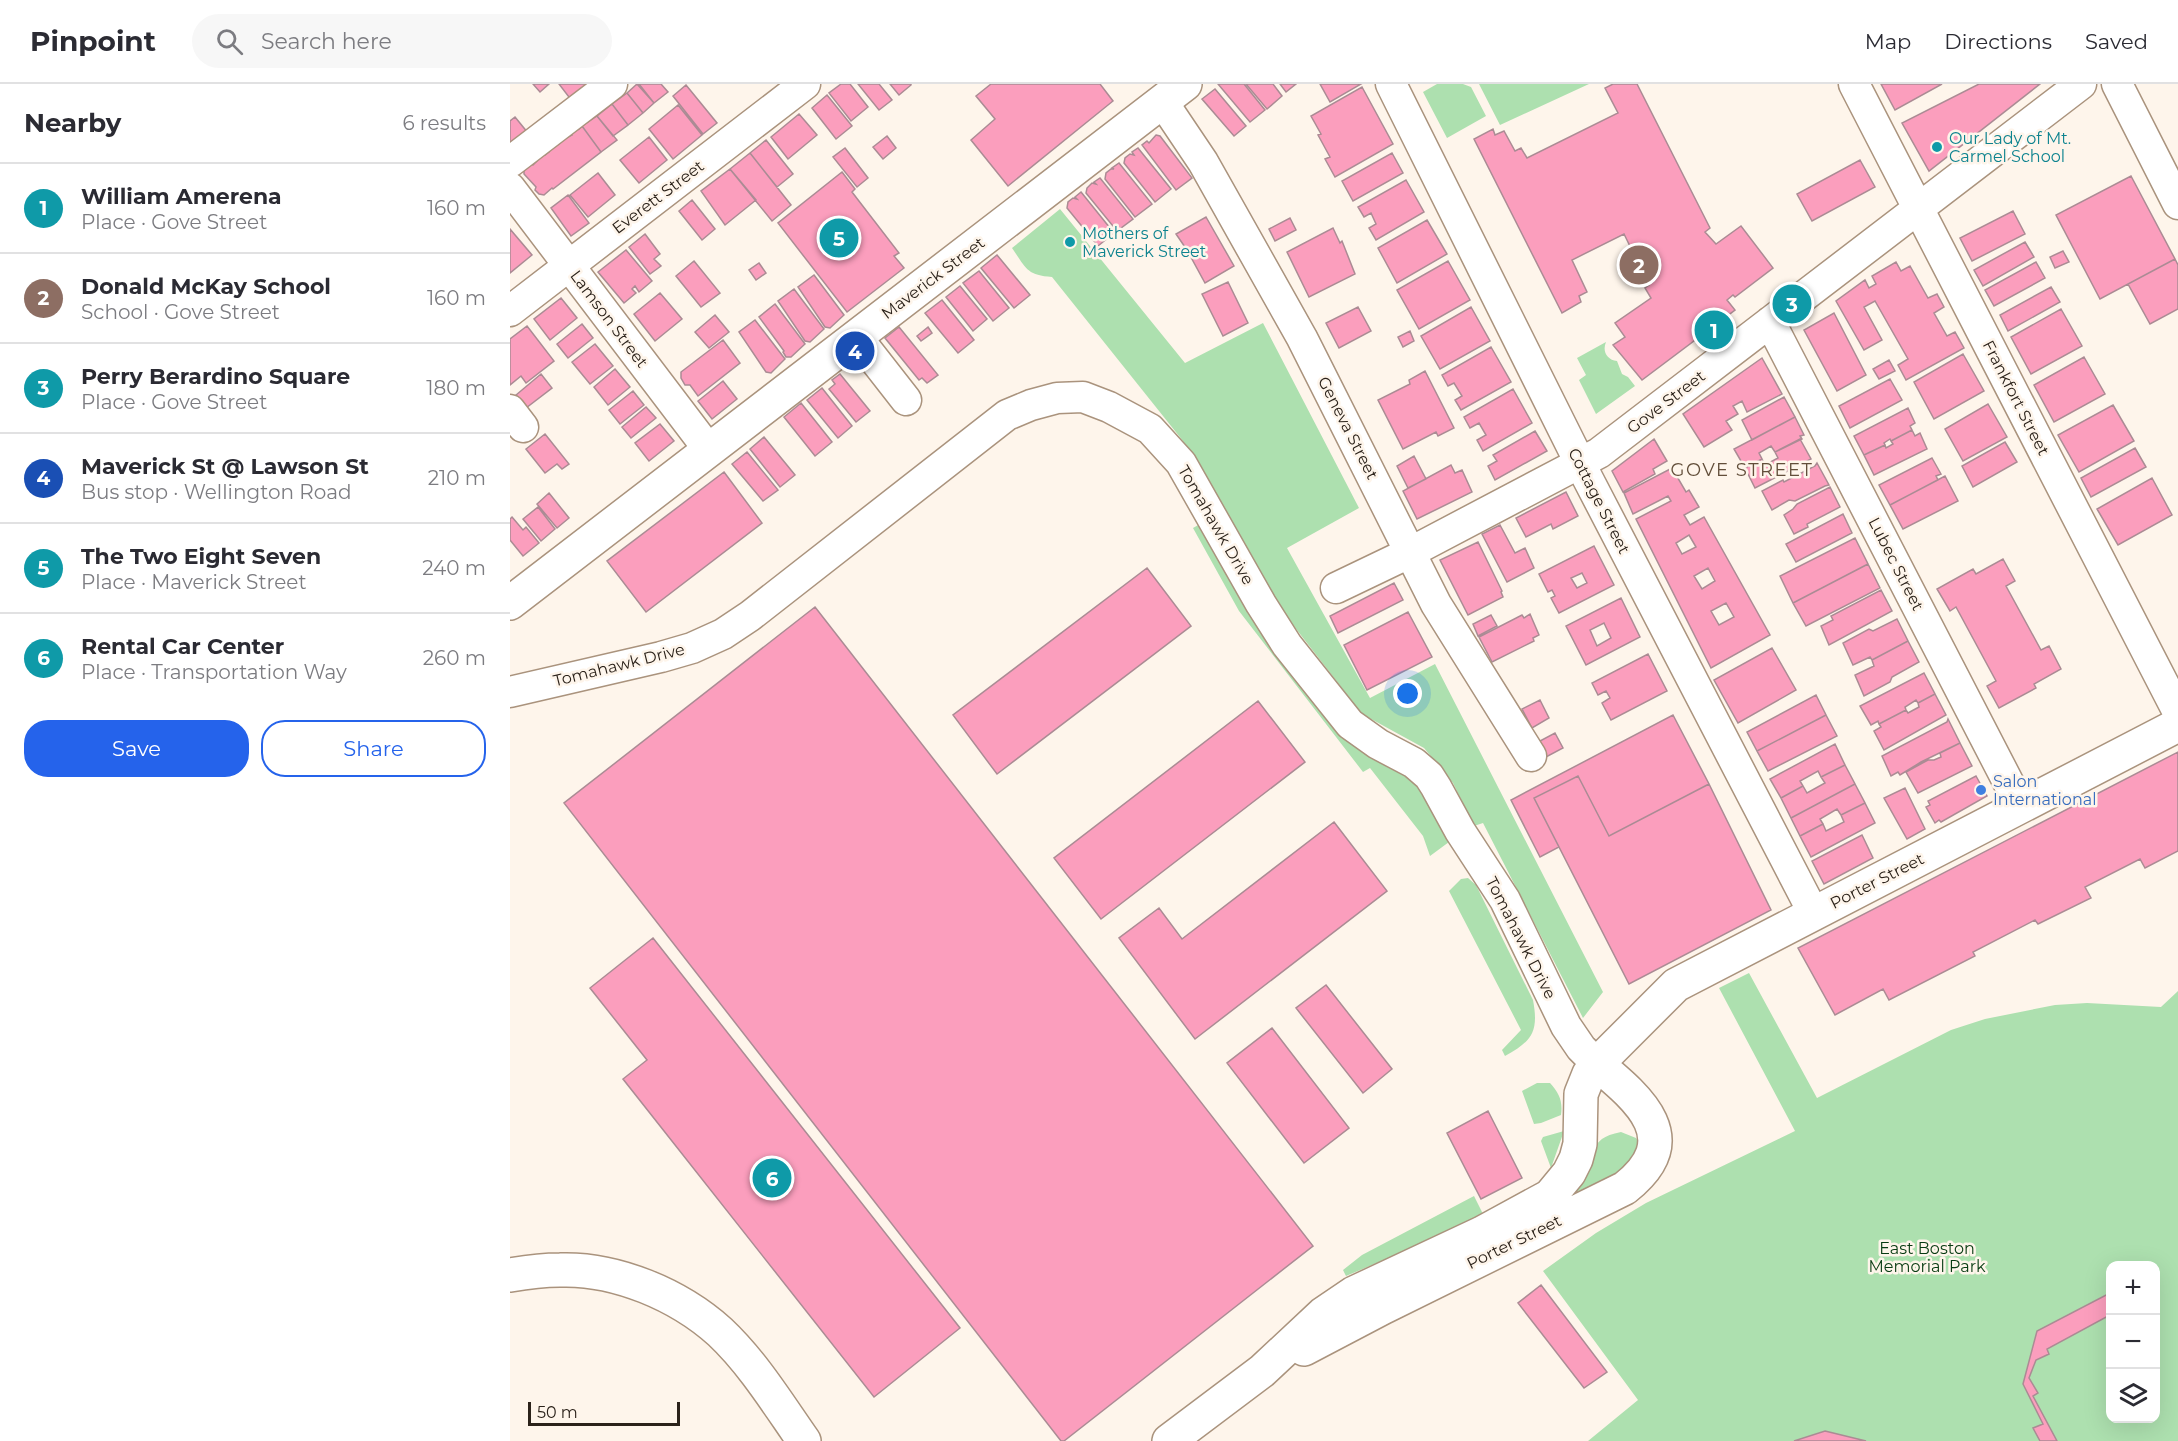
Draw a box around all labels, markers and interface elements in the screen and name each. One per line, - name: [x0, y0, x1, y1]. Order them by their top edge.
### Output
- search box: [192, 14, 612, 68]
- text: Pinpoint: [30, 24, 156, 58]
- icon: search: [213, 25, 246, 58]
- text: Search here: [261, 28, 392, 55]
- text: Map: [1865, 29, 1911, 54]
- text: Directions: [1944, 29, 2052, 54]
- text: Saved: [2085, 29, 2148, 54]
- text: Nearby: [24, 107, 121, 139]
- text: 6 results: [402, 111, 486, 135]
- place label: Our Lady of Mt. Carmel School: [1949, 129, 2071, 166]
- marker: Our Lady of Mt. Carmel School: [1930, 140, 1944, 154]
- street label: Everett Street: [608, 156, 708, 238]
- text: William Amerena: [81, 183, 282, 210]
- text: 1: [40, 196, 47, 220]
- text: 160 m: [427, 196, 486, 220]
- text: Place · Gove Street: [81, 210, 267, 234]
- pin: 5: [820, 216, 858, 260]
- place label: Mothers of Maverick Street: [1082, 224, 1207, 261]
- street label: Maverick Street: [878, 233, 989, 323]
- marker: Mothers of Maverick Street: [1063, 235, 1077, 249]
- pin: 2: [1620, 242, 1658, 288]
- street label: Lamson Street: [566, 267, 652, 372]
- text: Donald McKay School: [81, 273, 331, 300]
- pin: 3: [1772, 282, 1812, 326]
- text: 2: [38, 286, 49, 310]
- text: 160 m: [427, 286, 486, 310]
- text: School · Gove Street: [81, 300, 280, 324]
- pin: 1: [1694, 308, 1734, 352]
- pin: 4: [836, 328, 874, 374]
- street label: Frankfort Street: [1979, 337, 2053, 459]
- text: Perry Berardino Square: [81, 363, 350, 390]
- street label: Gove Street: [1623, 366, 1709, 438]
- street label: Geneva Street: [1314, 373, 1382, 483]
- text: 3: [38, 376, 49, 400]
- text: 180 m: [426, 376, 486, 400]
- text: Place · Gove Street: [81, 390, 267, 414]
- street label: Cottage Street: [1564, 445, 1634, 557]
- text: Maverick St @ Lawson St: [81, 453, 369, 480]
- district label: GOVE STREET: [1671, 459, 1813, 481]
- street label: Tomahawk Drive: [1174, 462, 1258, 588]
- text: 4: [37, 466, 50, 490]
- text: 210 m: [428, 466, 486, 490]
- text: Bus stop · Wellington Road: [81, 480, 352, 504]
- street label: Lubec Street: [1864, 514, 1928, 614]
- text: The Two Eight Seven: [81, 543, 321, 570]
- text: 5: [38, 556, 49, 580]
- text: 240 m: [422, 556, 486, 580]
- text: Place · Maverick Street: [81, 570, 307, 594]
- text: Rental Car Center: [81, 633, 284, 660]
- street label: Tomahawk Drive: [551, 640, 687, 690]
- text: 6: [37, 646, 50, 670]
- text: 260 m: [423, 646, 486, 670]
- text: Place · Transportation Way: [81, 660, 347, 684]
- your location: [1393, 679, 1422, 708]
- button: Save: [24, 720, 249, 777]
- button: Share: [261, 720, 486, 777]
- place label: Salon International: [1993, 772, 2096, 809]
- marker: Salon International: [1974, 783, 1988, 797]
- street label: Porter Street: [1827, 849, 1928, 913]
- street label: Tomahawk Drive: [1482, 874, 1560, 1002]
- pin: 6: [752, 1156, 792, 1200]
- street label: Porter Street: [1464, 1211, 1565, 1273]
- park label: East Boston Memorial Park: [1868, 1239, 1986, 1276]
- map controls: [2106, 1261, 2160, 1423]
- button: +: [2106, 1261, 2160, 1315]
- button: −: [2106, 1315, 2160, 1369]
- button: layers: [2106, 1369, 2160, 1423]
- scale bar: [528, 1399, 680, 1426]
- text: 50 m: [537, 1403, 578, 1422]

